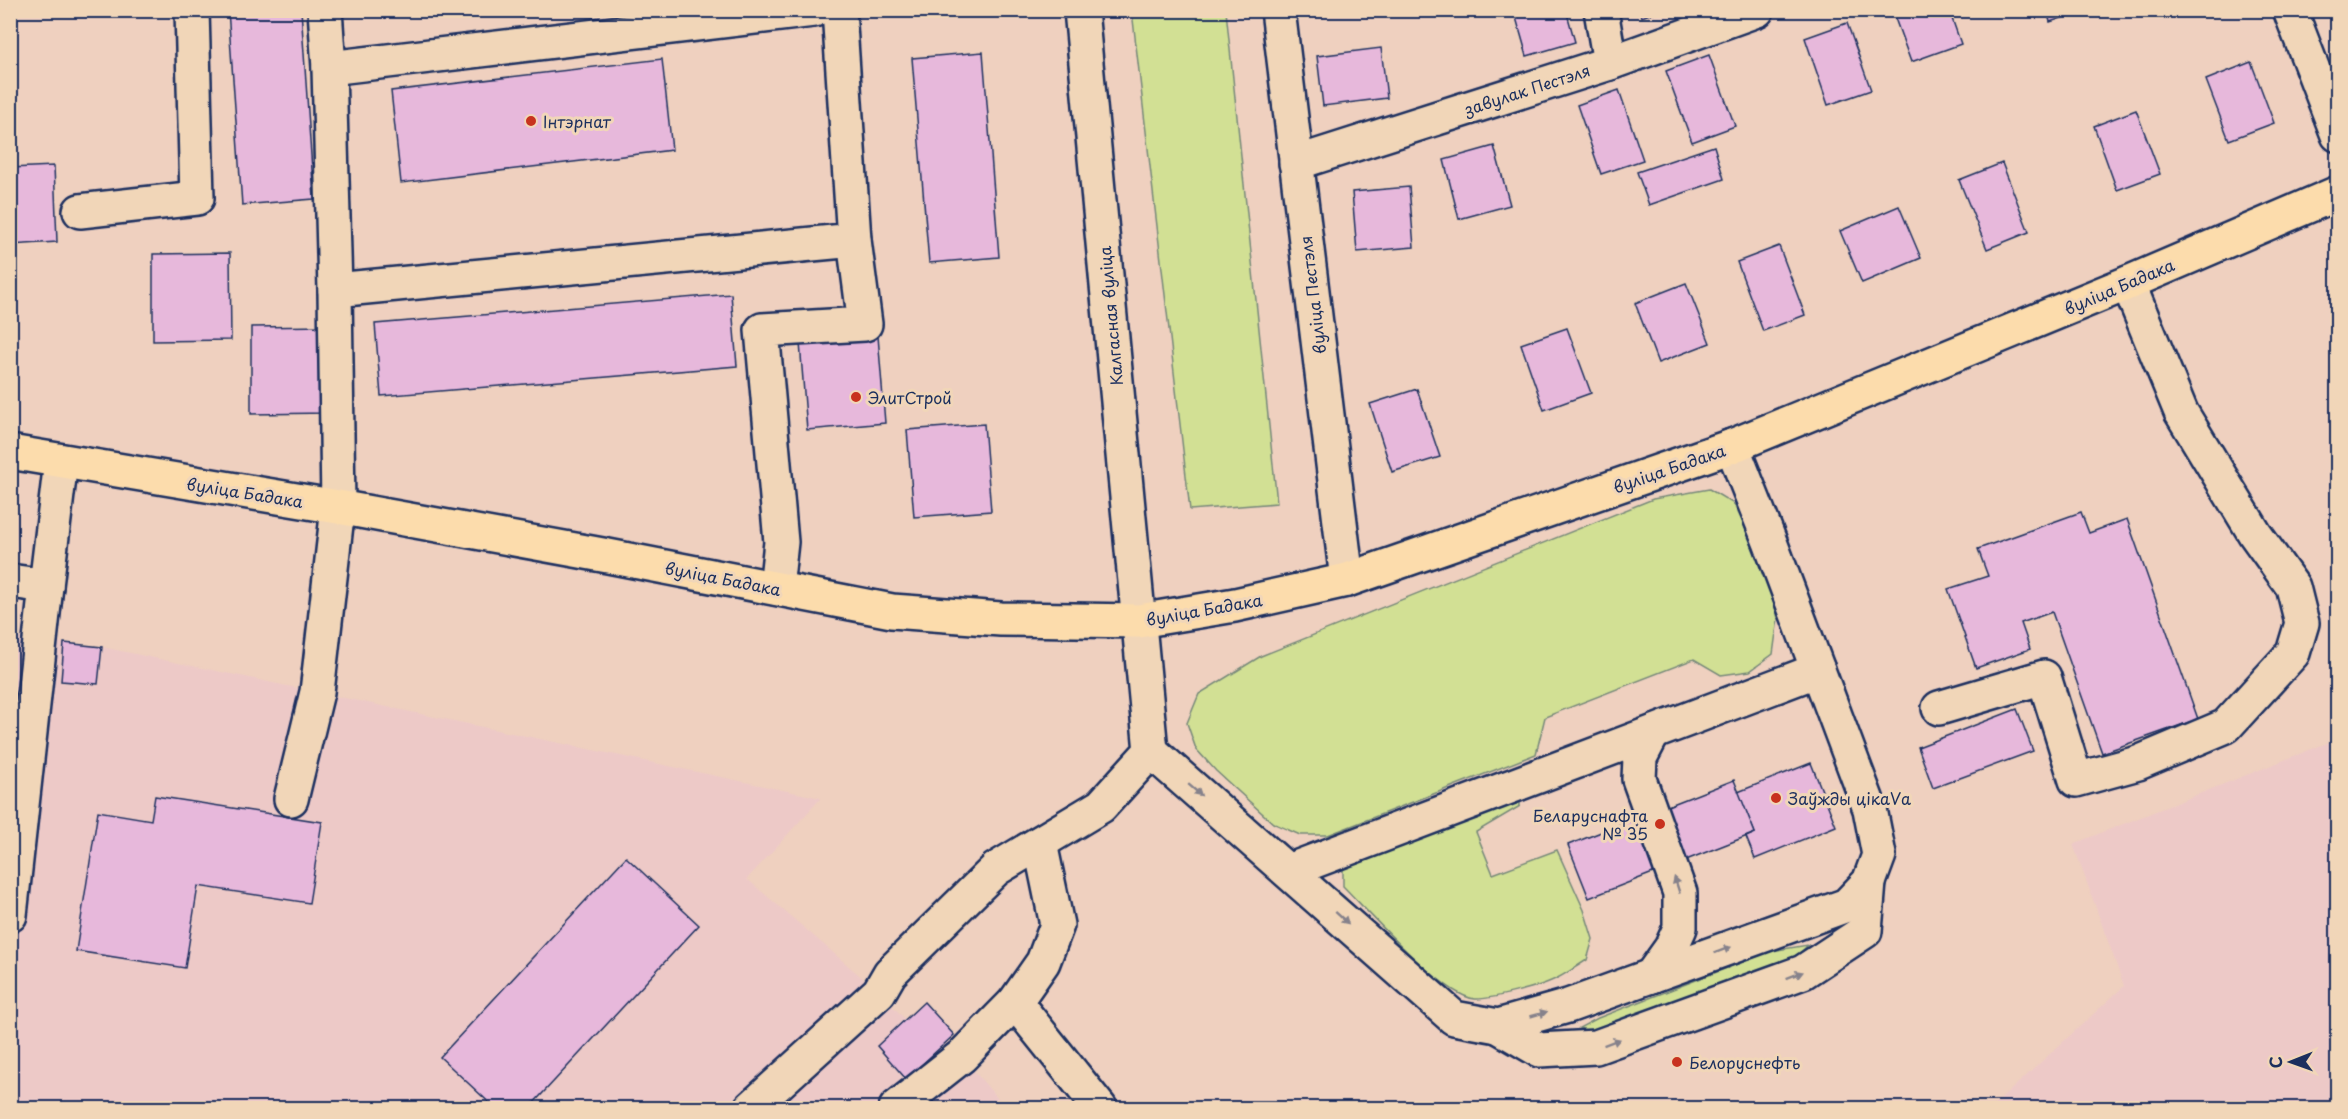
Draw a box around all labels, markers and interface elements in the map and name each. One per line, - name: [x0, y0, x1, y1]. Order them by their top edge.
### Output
- street label: завулак Пестэля: [1460, 57, 1593, 121]
- place label: Інтэрнат: [543, 109, 612, 133]
- marker: Інтэрнат: [524, 114, 538, 128]
- street label: вуліца Пестэля: [1293, 234, 1331, 356]
- street label: Калгасная вуліца: [1092, 245, 1128, 387]
- street label: вуліца Бадака: [2060, 252, 2178, 320]
- place label: ЭлитСтрой: [868, 385, 952, 409]
- marker: ЭлитСтрой: [849, 390, 863, 404]
- street label: вуліца Бадака: [1609, 438, 1729, 498]
- street label: вуліца Бадака: [185, 471, 305, 513]
- street label: вуліца Бадака: [663, 555, 783, 601]
- street label: вуліца Бадака: [1144, 587, 1264, 631]
- one-way arrow: [1188, 783, 1203, 797]
- place label: Заўжды цікаVа: [1788, 786, 1911, 810]
- marker: Заўжды цікаVа: [1769, 791, 1783, 805]
- place label: Беларуснафта № 35: [1533, 803, 1648, 845]
- marker: Беларуснафта № 35: [1653, 817, 1667, 831]
- one-way arrow: [1671, 876, 1681, 894]
- one-way arrow: [1334, 911, 1349, 924]
- one-way arrow: [1714, 944, 1732, 954]
- one-way arrow: [1787, 970, 1805, 980]
- one-way arrow: [1530, 1009, 1548, 1018]
- north arrow: [2261, 1032, 2321, 1092]
- one-way arrow: [1603, 1036, 1621, 1046]
- place label: Белоруснефть: [1689, 1050, 1801, 1074]
- marker: Белоруснефть: [1670, 1055, 1684, 1069]
- text: С: [2263, 1056, 2287, 1069]

